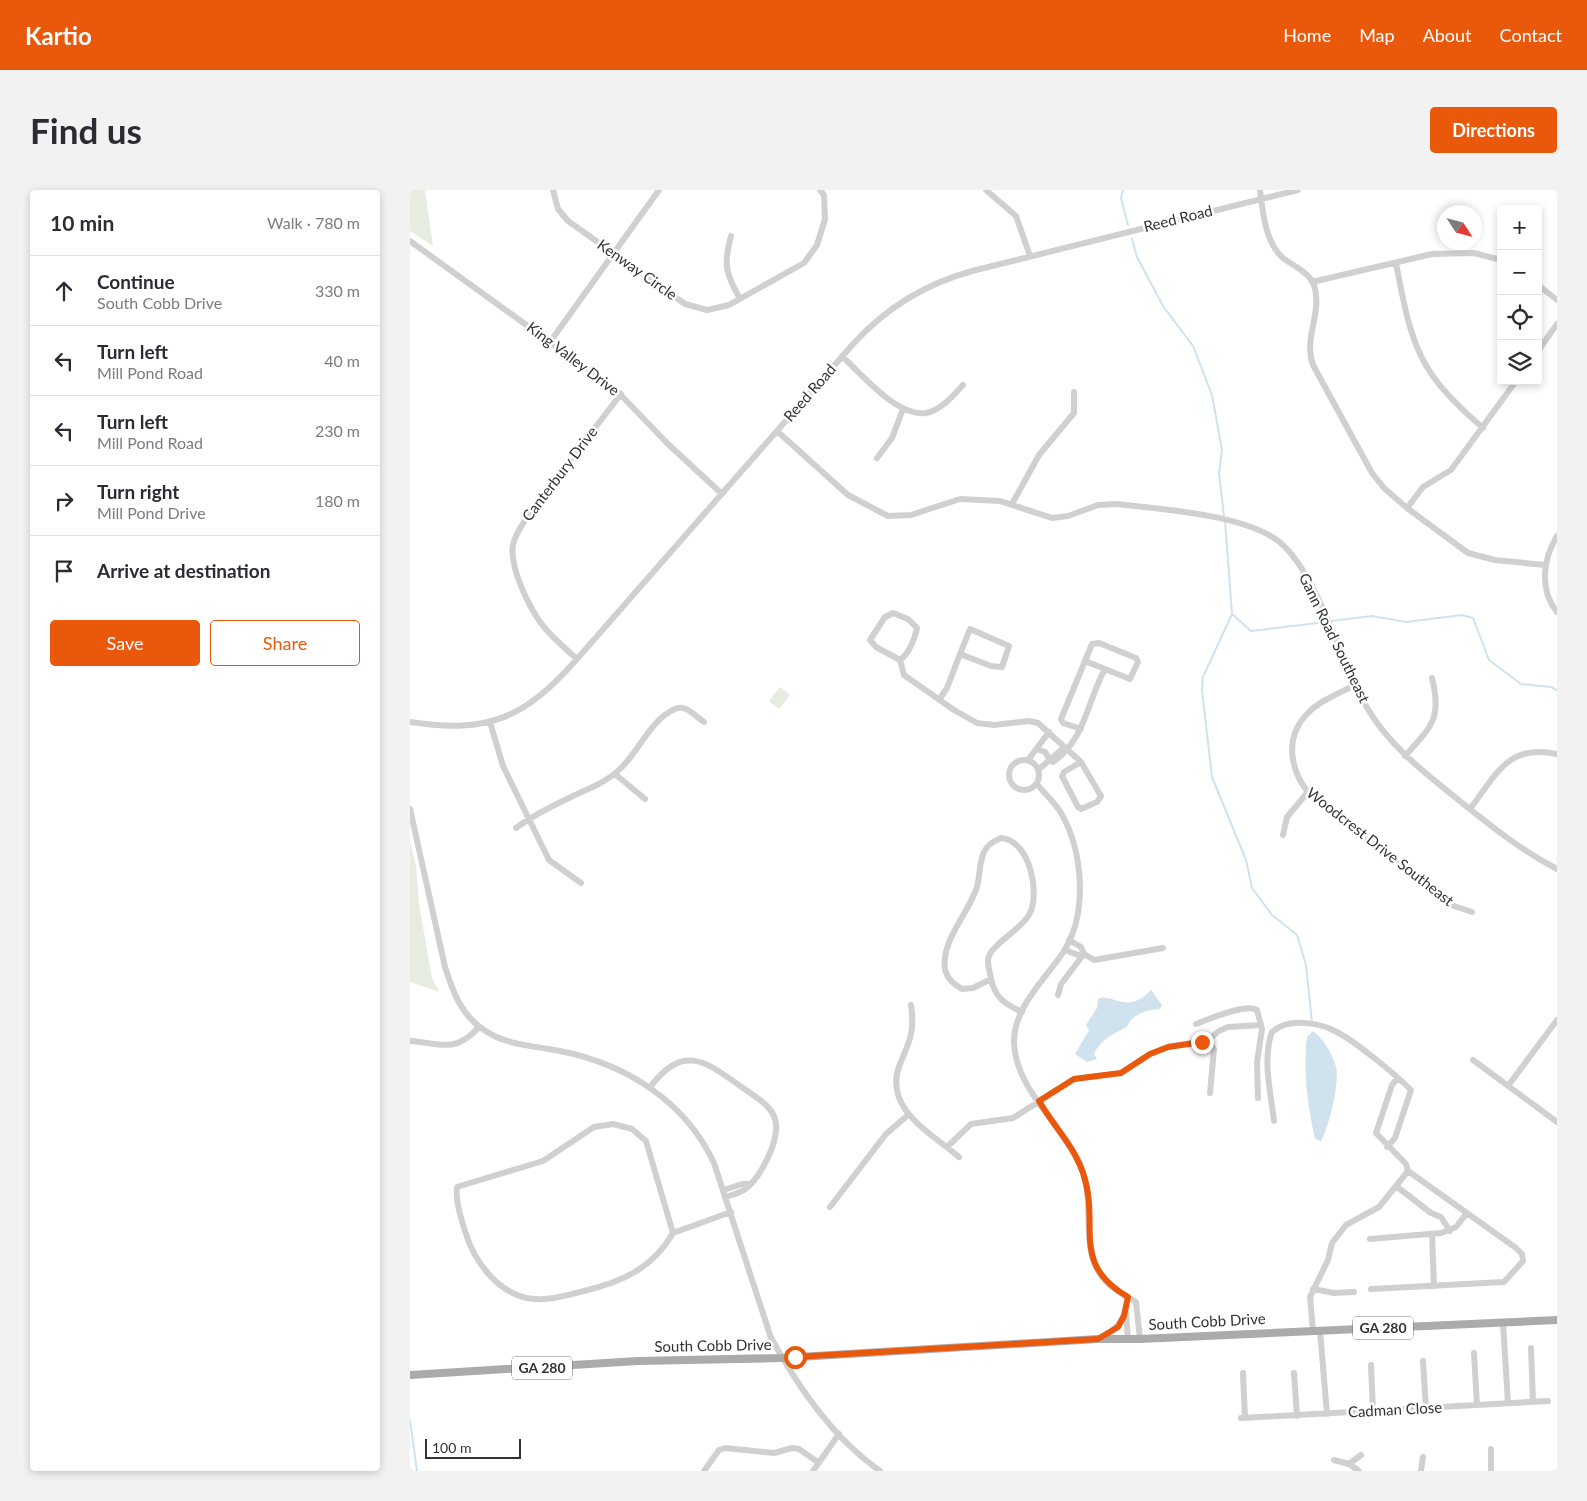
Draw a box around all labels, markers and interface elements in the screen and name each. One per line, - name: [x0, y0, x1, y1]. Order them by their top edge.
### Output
- text: Kartio: [25, 21, 92, 50]
- text: Home: [1283, 24, 1331, 46]
- text: Map: [1359, 24, 1395, 46]
- text: About: [1423, 24, 1472, 46]
- text: Contact: [1500, 24, 1562, 46]
- button: Directions: [1430, 107, 1557, 153]
- text: Find us: [30, 109, 142, 151]
- street label: Reed Road: [1141, 201, 1214, 235]
- north arrow: [1437, 205, 1482, 250]
- map controls: [1497, 205, 1542, 385]
- button: +: [1497, 205, 1542, 250]
- text: 10 min: [50, 210, 114, 235]
- text: Walk · 780 m: [267, 213, 360, 232]
- street label: Kenway Circle: [594, 235, 681, 303]
- button: −: [1497, 250, 1542, 295]
- text: Continue: [97, 270, 175, 293]
- icon: ahead: [50, 277, 78, 305]
- text: 330 m: [315, 281, 360, 300]
- text: South Cobb Drive: [97, 293, 222, 312]
- button: locate: [1497, 295, 1542, 340]
- street label: King Valley Drive: [524, 318, 624, 399]
- text: Turn left: [97, 340, 168, 363]
- button: layers: [1497, 340, 1542, 385]
- icon: left: [50, 347, 78, 375]
- text: 40 m: [324, 351, 360, 370]
- street label: Reed Road: [779, 360, 839, 425]
- text: Mill Pond Road: [97, 363, 203, 382]
- text: Turn left: [97, 410, 168, 433]
- icon: left: [50, 417, 78, 445]
- text: 230 m: [315, 421, 360, 440]
- street label: Canterbury Drive: [518, 423, 601, 524]
- text: Mill Pond Road: [97, 433, 203, 452]
- text: Turn right: [97, 480, 179, 503]
- icon: right: [50, 487, 78, 515]
- text: 180 m: [315, 491, 360, 510]
- text: Mill Pond Drive: [97, 503, 206, 522]
- icon: arrive: [50, 557, 78, 585]
- text: Arrive at destination: [97, 559, 270, 582]
- street label: Gann Road Southeast: [1296, 570, 1374, 706]
- button: Save: [50, 620, 200, 666]
- button: Share: [210, 620, 360, 666]
- street label: Woodcrest Drive Southeast: [1304, 783, 1458, 910]
- route end: [1191, 1031, 1214, 1054]
- street label: South Cobb Drive: [1148, 1309, 1266, 1333]
- road number: GA 280: [1353, 1316, 1413, 1340]
- street label: South Cobb Drive: [654, 1335, 772, 1355]
- route start: [784, 1346, 807, 1369]
- road number: GA 280: [512, 1356, 572, 1380]
- street label: Cadman Close: [1347, 1398, 1443, 1420]
- scale bar: [425, 1436, 521, 1459]
- text: 100 m: [432, 1439, 471, 1456]

